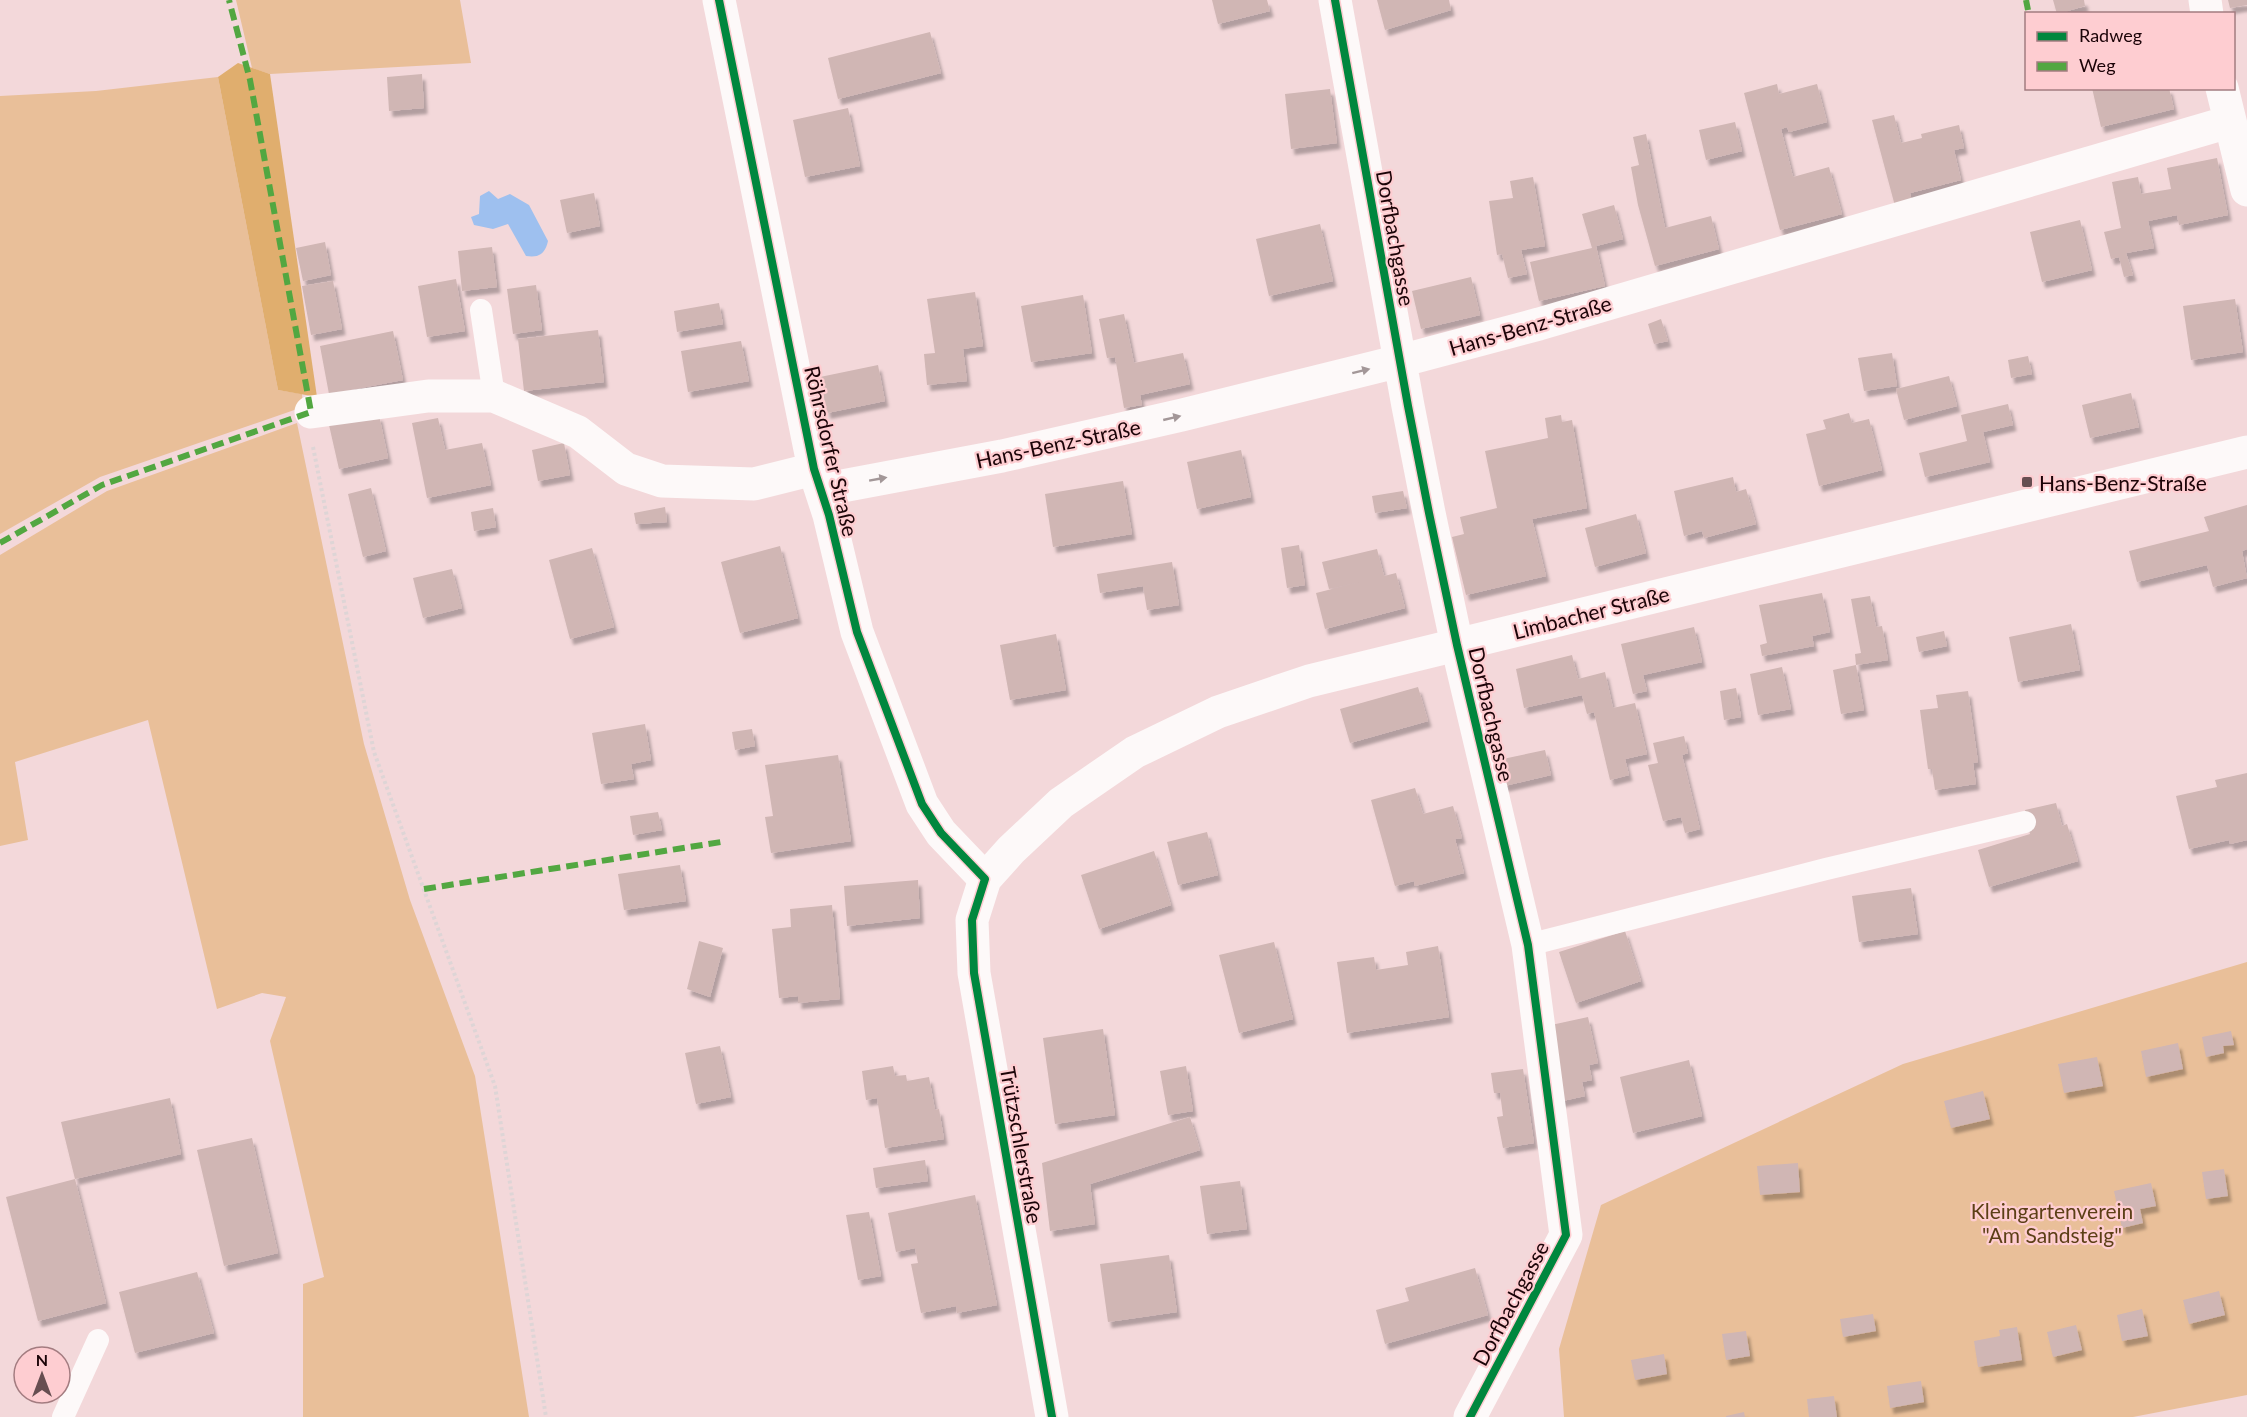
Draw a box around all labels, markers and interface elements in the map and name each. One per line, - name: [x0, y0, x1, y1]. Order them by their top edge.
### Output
- legend: [2025, 12, 2235, 90]
- text: Radweg: [2079, 24, 2142, 46]
- text: Weg: [2079, 54, 2116, 76]
- street label: Dorfbachgasse: [1372, 168, 1420, 308]
- street label: Hans-Benz-Straße: [1446, 290, 1614, 360]
- street label: Röhrsdorfer Straße: [800, 363, 864, 539]
- one-way arrow: [1352, 365, 1370, 375]
- one-way arrow: [1163, 412, 1181, 422]
- street label: Hans-Benz-Straße: [973, 413, 1143, 473]
- place label: Hans-Benz-Straße: [2039, 470, 2207, 495]
- one-way arrow: [869, 475, 888, 484]
- marker: Hans-Benz-Straße: [2020, 475, 2034, 489]
- street label: Limbacher Straße: [1510, 580, 1672, 644]
- street label: Dorfbachgasse: [1464, 644, 1520, 784]
- street label: Trützschlerstraße: [996, 1065, 1048, 1225]
- park label: Kleingartenverein "Am Sandsteig": [1971, 1198, 2133, 1247]
- street label: Dorfbachgasse: [1467, 1236, 1553, 1370]
- north arrow: [12, 1345, 72, 1405]
- text: N: [36, 1350, 48, 1369]

